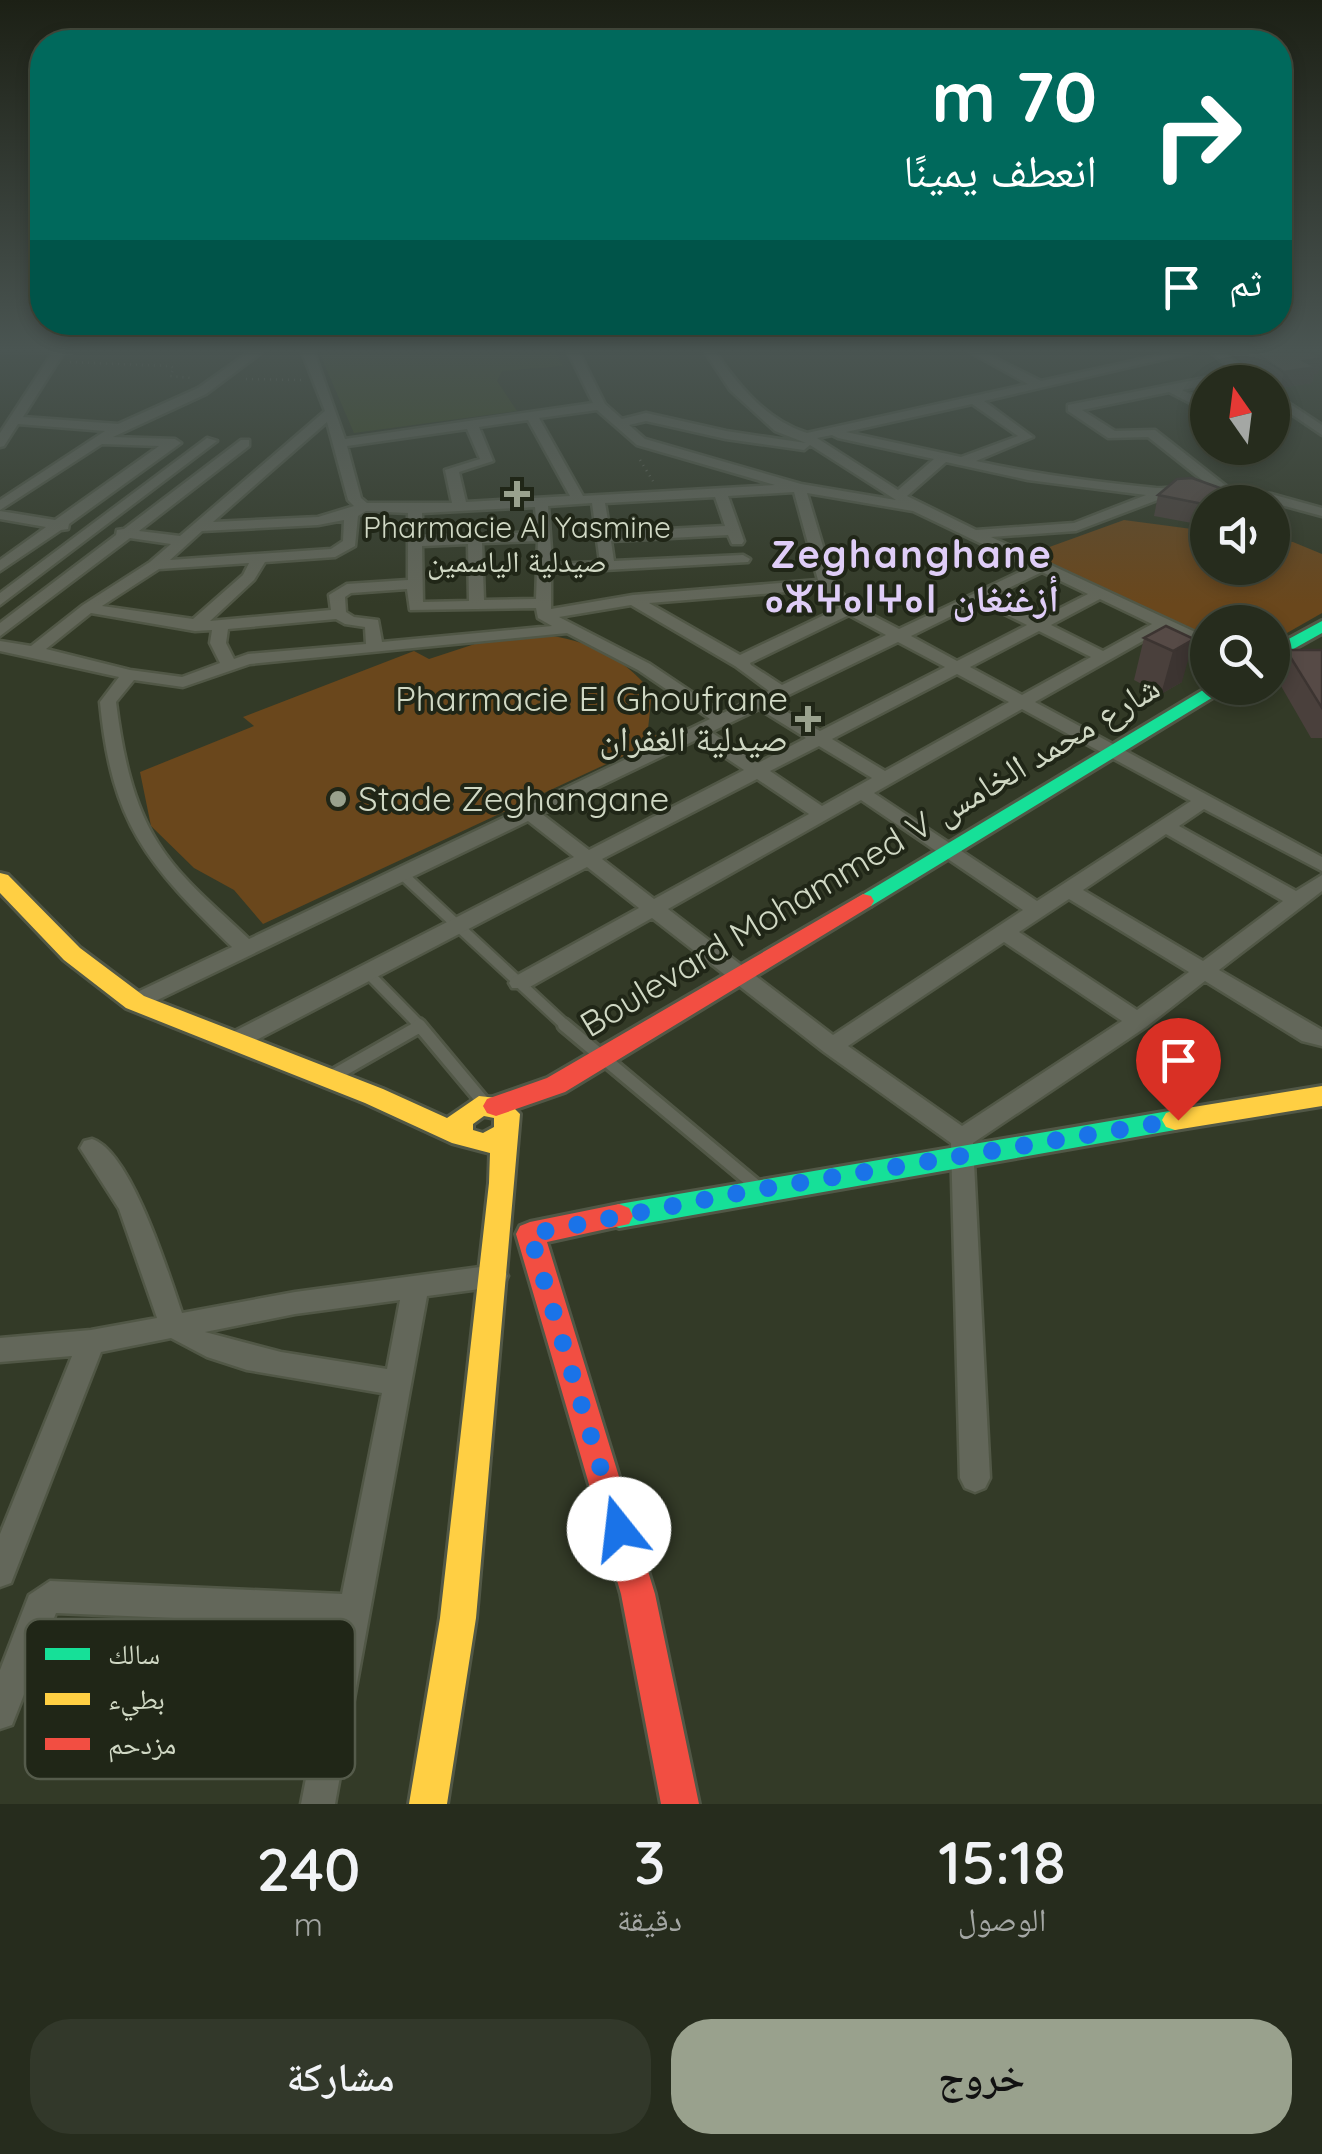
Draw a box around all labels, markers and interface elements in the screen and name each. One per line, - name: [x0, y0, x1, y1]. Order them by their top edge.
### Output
- text: 70 m: [931, 52, 1097, 140]
- icon: right: [1132, 70, 1262, 200]
- text: انعطف يمينًا: [903, 142, 1097, 198]
- text: ثم: [1229, 258, 1262, 306]
- icon: arrive: [1154, 260, 1209, 315]
- north arrow: [1190, 365, 1290, 465]
- map controls: [1190, 365, 1290, 705]
- marker: Pharmacie Al Yasmine صيدلية الياسمين: [506, 483, 528, 505]
- button: sound: [1190, 485, 1290, 585]
- place label: Pharmacie Al Yasmine صيدلية الياسمين: [363, 508, 671, 580]
- district label: Zeghanghane ⴰⵣⵖⴰⵏⵖⴰⵏ أزغنغان: [765, 530, 1059, 622]
- button: search: [1190, 605, 1290, 705]
- street label: Boulevard Mohammed V شارع محمد الخامس: [572, 664, 1168, 1047]
- place label: Pharmacie El Ghoufrane صيدلية الغفران: [395, 676, 788, 760]
- marker: Pharmacie El Ghoufrane صيدلية الغفران: [797, 708, 819, 730]
- place label: Stade Zeghangane: [358, 776, 669, 820]
- marker: Stade Zeghangane: [327, 788, 349, 810]
- pin: [1136, 1018, 1221, 1121]
- icon: arrive: [1151, 1033, 1206, 1088]
- position arrow: [567, 1477, 671, 1581]
- legend: [25, 1619, 355, 1779]
- text: سالك: [108, 1636, 160, 1671]
- text: بطيء: [108, 1681, 165, 1722]
- text: مزدحم: [108, 1726, 176, 1763]
- text: 3: [633, 1824, 665, 1899]
- text: 15:18: [938, 1824, 1066, 1899]
- text: 240: [256, 1831, 361, 1906]
- text: دقيقة: [617, 1899, 682, 1939]
- text: الوصول: [958, 1899, 1046, 1939]
- text: m: [294, 1904, 323, 1944]
- button: مشاركة: [30, 2019, 651, 2134]
- button: خروج: [671, 2019, 1292, 2134]

